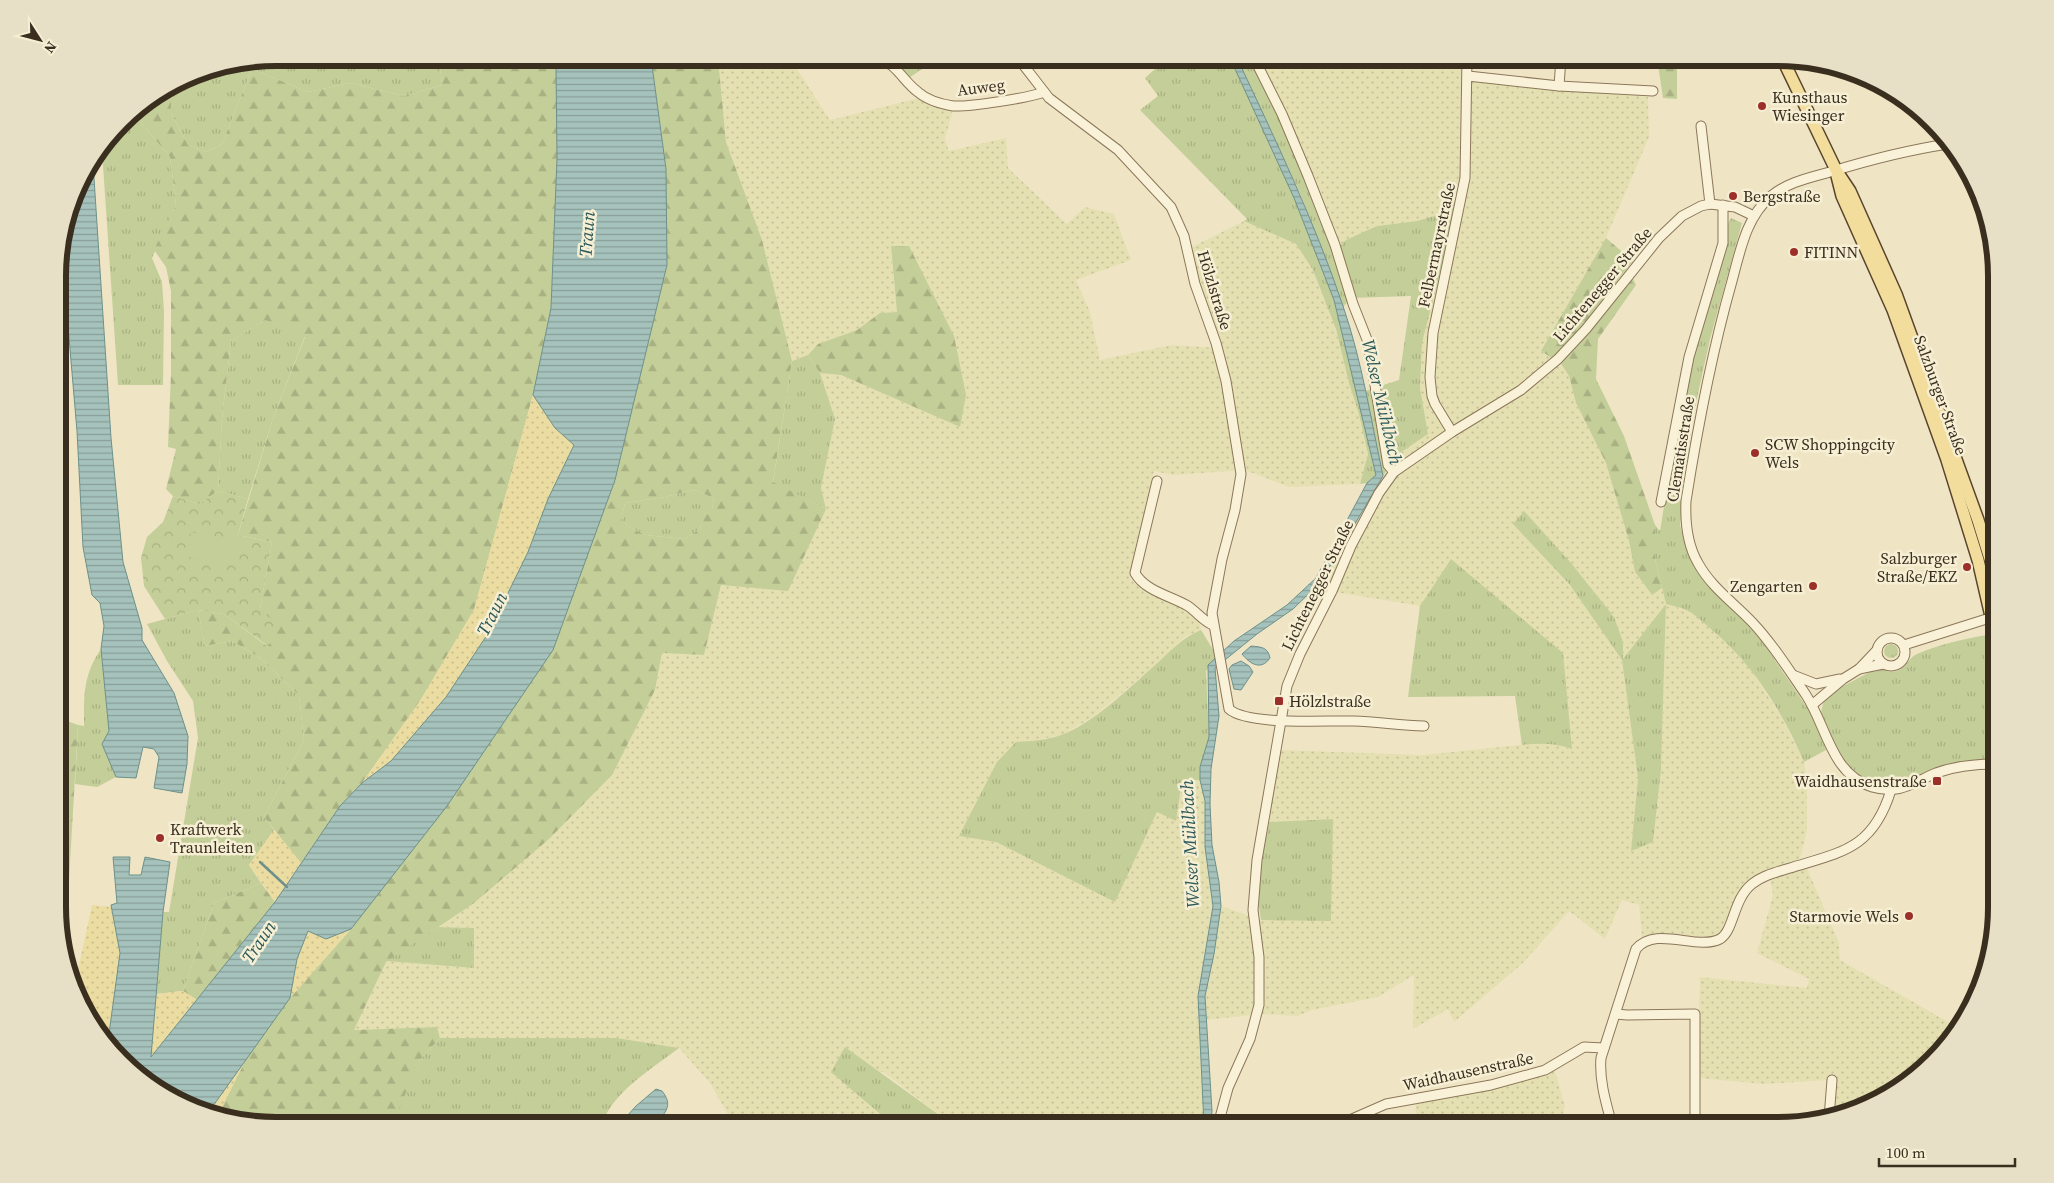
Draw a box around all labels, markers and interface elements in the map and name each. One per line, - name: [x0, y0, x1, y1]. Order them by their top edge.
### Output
- north arrow: [15, 15, 65, 65]
- text: N: [39, 38, 62, 58]
- street label: Auweg: [956, 73, 1006, 101]
- place label: Kunsthaus Wiesinger: [1772, 86, 1848, 126]
- marker: Kunsthaus Wiesinger: [1756, 100, 1768, 112]
- street label: Felbermayrstraße: [1412, 180, 1460, 310]
- place label: Bergstraße: [1743, 185, 1821, 207]
- marker: Bergstraße: [1727, 190, 1739, 202]
- water label: Traun: [572, 210, 601, 258]
- street label: Lichtenegger Straße: [1548, 222, 1656, 346]
- place label: FITINN: [1804, 241, 1858, 263]
- marker: FITINN: [1788, 246, 1800, 258]
- street label: Hölzlstraße: [1192, 247, 1238, 333]
- street label: Salzburger Straße: [1909, 332, 1973, 458]
- water label: Welser Mühlbach: [1356, 337, 1409, 467]
- street label: Clematisstraße: [1661, 394, 1699, 504]
- place label: SCW Shoppingcity Wels: [1765, 433, 1896, 473]
- marker: SCW Shoppingcity Wels: [1749, 447, 1761, 459]
- street label: Lichtenegger Straße: [1276, 516, 1358, 654]
- place label: Salzburger Straße/EKZ: [1877, 547, 1957, 587]
- marker: Salzburger Straße/EKZ: [1961, 561, 1973, 573]
- place label: Zengarten: [1730, 575, 1803, 597]
- marker: Zengarten: [1807, 580, 1819, 592]
- water label: Traun: [470, 588, 513, 640]
- place label: Hölzlstraße: [1289, 690, 1371, 712]
- marker: Hölzlstraße: [1273, 695, 1285, 707]
- place label: Waidhausenstraße: [1794, 770, 1927, 792]
- marker: Waidhausenstraße: [1931, 775, 1943, 787]
- water label: Welser Mühlbach: [1174, 779, 1205, 909]
- place label: Kraftwerk Traunleiten: [170, 818, 254, 858]
- marker: Kraftwerk Traunleiten: [154, 832, 166, 844]
- place label: Starmovie Wels: [1790, 905, 1899, 927]
- marker: Starmovie Wels: [1903, 910, 1915, 922]
- water label: Traun: [235, 916, 282, 968]
- street label: Waidhausenstraße: [1401, 1046, 1535, 1096]
- scale bar: [1879, 1136, 2015, 1168]
- text: 100 m: [1886, 1142, 1926, 1163]

